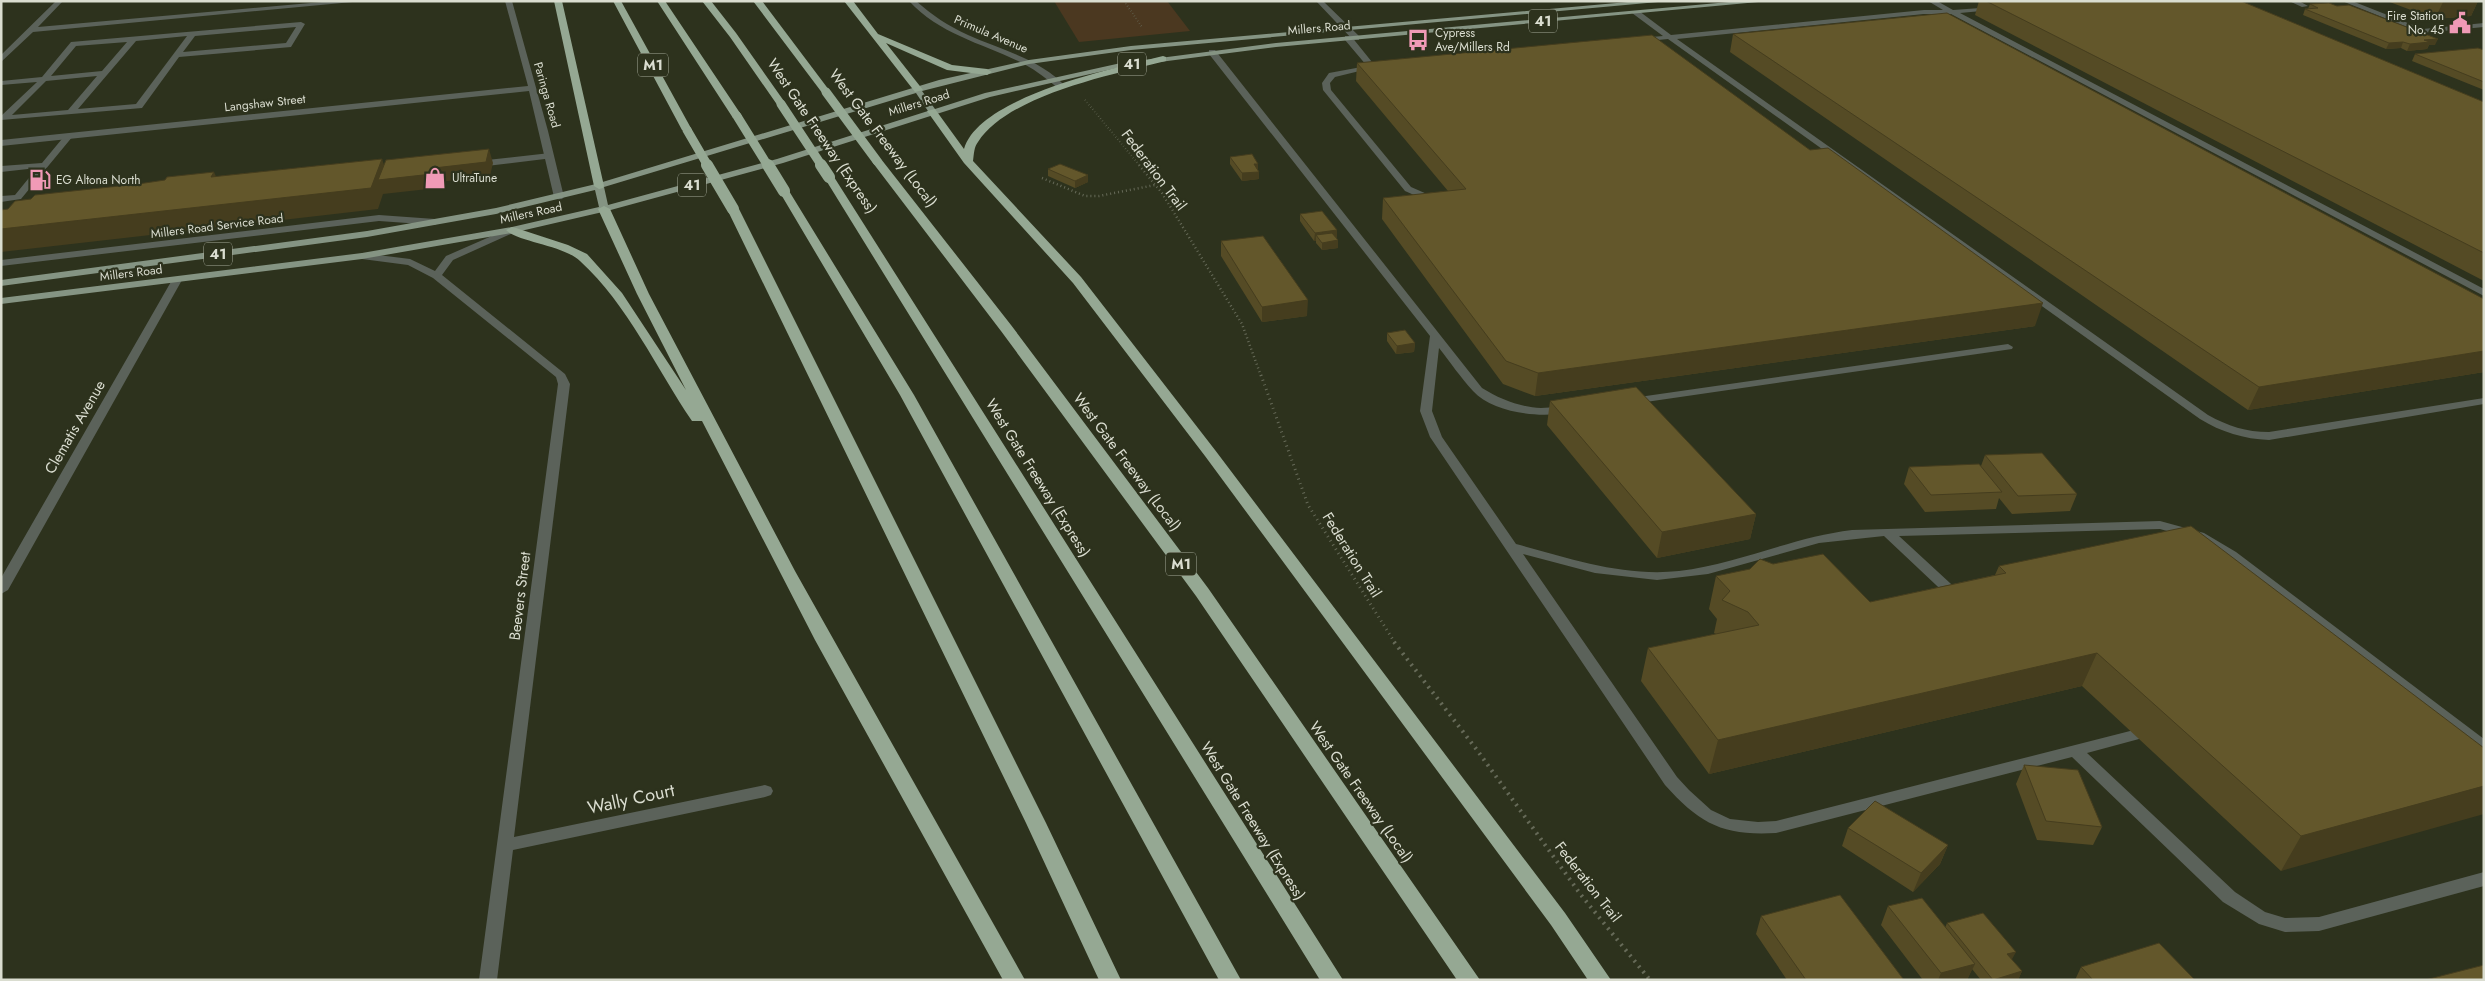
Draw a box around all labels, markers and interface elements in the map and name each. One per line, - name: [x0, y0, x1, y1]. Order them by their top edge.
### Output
- place label: Fire Station No. 45: [2387, 7, 2444, 39]
- street label: Primula Avenue: [951, 10, 1031, 58]
- road number: 41: [1529, 10, 1557, 32]
- public building icon: Fire Station No. 45: [2447, 10, 2473, 36]
- street label: Millers Road: [1287, 16, 1351, 40]
- place label: Cypress Ave/Millers Rd: [1435, 24, 1510, 56]
- bus stop icon: Cypress Ave/Millers Rd: [1405, 27, 1431, 53]
- road number: 41: [1118, 52, 1146, 76]
- road number: M1: [638, 54, 668, 76]
- street label: West Gate Freeway (Express): [762, 54, 882, 218]
- street label: Paringa Road: [529, 60, 565, 130]
- street label: West Gate Freeway (Local): [824, 64, 942, 212]
- street label: Millers Road: [886, 85, 952, 121]
- street label: Langshaw Street: [224, 90, 307, 116]
- street label: Federation Trail: [1116, 125, 1192, 215]
- shop icon: UltraTune: [422, 165, 448, 191]
- fuel station icon: EG Altona North: [27, 167, 53, 193]
- place label: UltraTune: [452, 169, 497, 187]
- place label: EG Altona North: [56, 171, 140, 189]
- road number: 41: [678, 174, 706, 196]
- street label: Millers Road: [498, 198, 564, 228]
- street label: Millers Road Service Road: [150, 209, 284, 243]
- road number: 41: [204, 242, 232, 266]
- street label: Millers Road: [99, 260, 163, 286]
- street label: Clematis Avenue: [39, 376, 111, 478]
- street label: West Gate Freeway (Local): [1068, 388, 1186, 536]
- street label: West Gate Freeway (Express): [980, 395, 1096, 561]
- street label: Federation Trail: [1317, 508, 1387, 602]
- street label: Beevers Street: [504, 550, 536, 642]
- road number: M1: [1166, 552, 1196, 576]
- street label: West Gate Freeway (Local): [1304, 717, 1418, 867]
- street label: West Gate Freeway (Express): [1195, 738, 1311, 904]
- street label: Wally Court: [585, 777, 678, 821]
- street label: Federation Trail: [1549, 837, 1627, 927]

